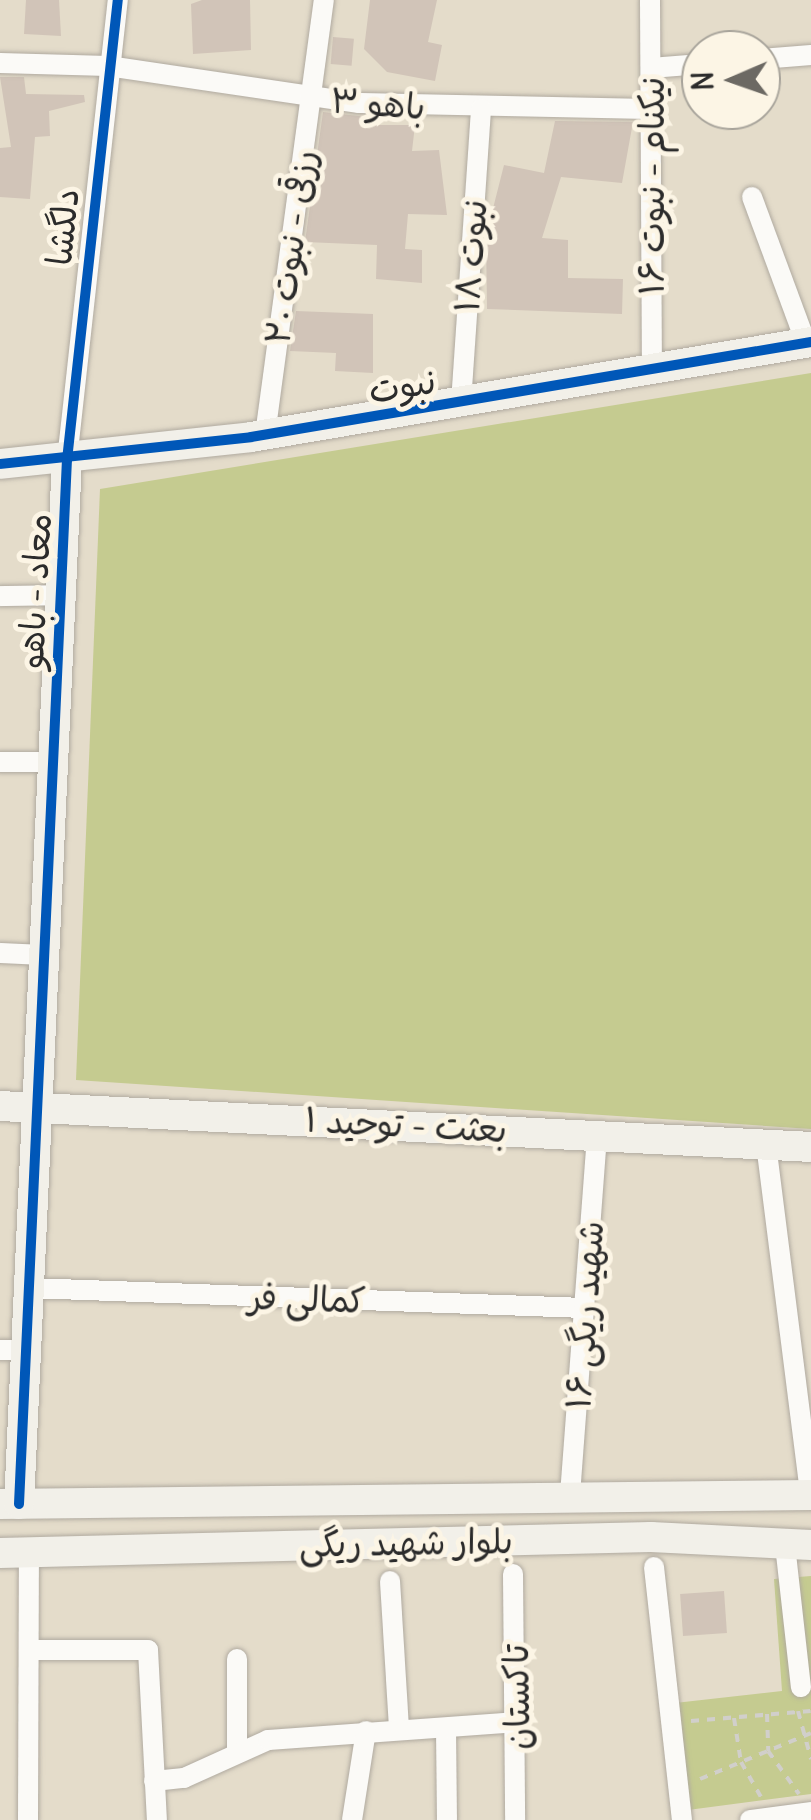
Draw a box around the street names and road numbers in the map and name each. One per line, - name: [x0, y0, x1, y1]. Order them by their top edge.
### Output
- street label: نیکنام - نبوت ۱۶: [630, 77, 672, 295]
- street label: باهو ۳: [329, 79, 427, 127]
- street label: رزقی - نبوت ۲۰: [256, 147, 324, 347]
- street label: دلگشا: [37, 186, 87, 268]
- street label: نبوت ۱۸: [445, 198, 495, 314]
- street label: نبوت: [365, 359, 439, 411]
- street label: معاد - باهو: [9, 512, 59, 670]
- street label: بعثت - توحید ۱: [304, 1098, 508, 1150]
- street label: شهید ریگی ۱۶: [556, 1219, 612, 1411]
- street label: کمالی فر: [247, 1275, 367, 1321]
- street label: بلوار شهید ریگی: [299, 1519, 513, 1565]
- street label: تاکستان: [494, 1644, 538, 1750]

